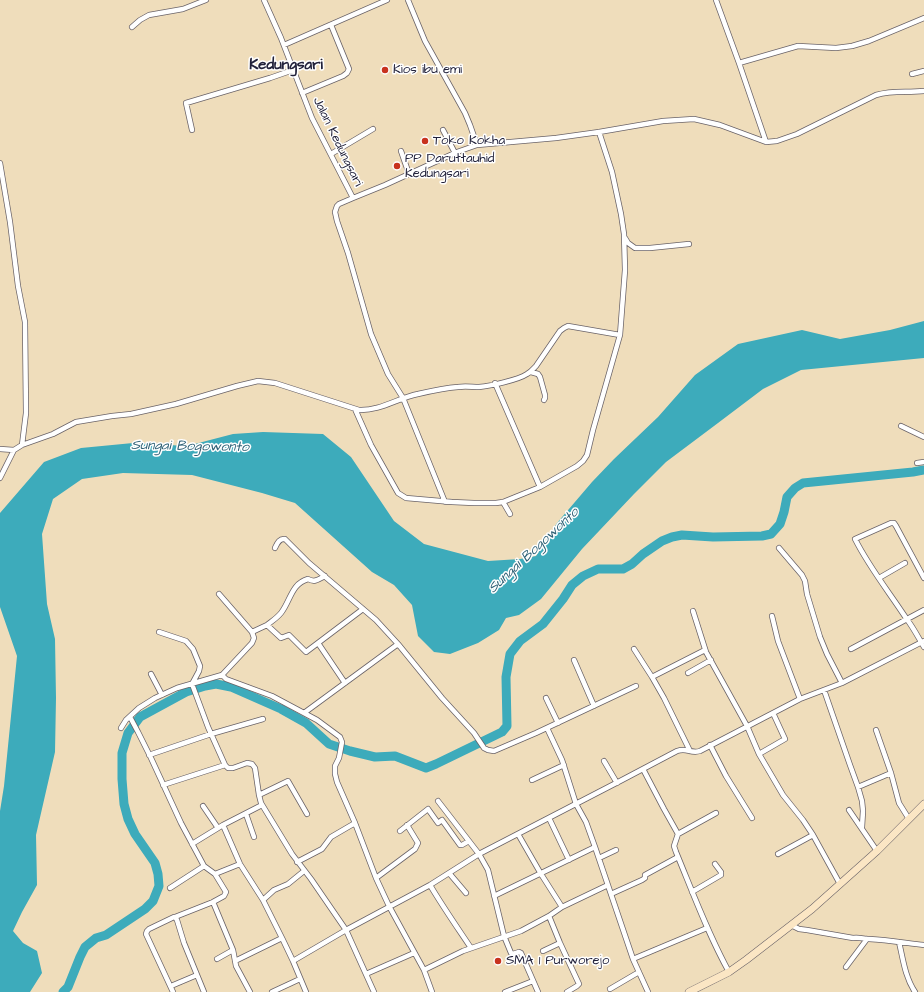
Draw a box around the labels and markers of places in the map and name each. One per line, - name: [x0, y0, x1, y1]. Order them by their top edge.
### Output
- place label: Kios ibu emi: [393, 62, 462, 78]
- marker: Kios ibu emi: [380, 65, 390, 75]
- place label: Toko Kokha: [433, 133, 505, 149]
- marker: Toko Kokha: [420, 136, 430, 146]
- place label: PP Daruttauhid Kedungsari: [405, 151, 494, 182]
- marker: PP Daruttauhid Kedungsari: [392, 161, 402, 171]
- place label: SMA 1 Purworejo: [506, 953, 609, 969]
- marker: SMA 1 Purworejo: [493, 956, 503, 966]

